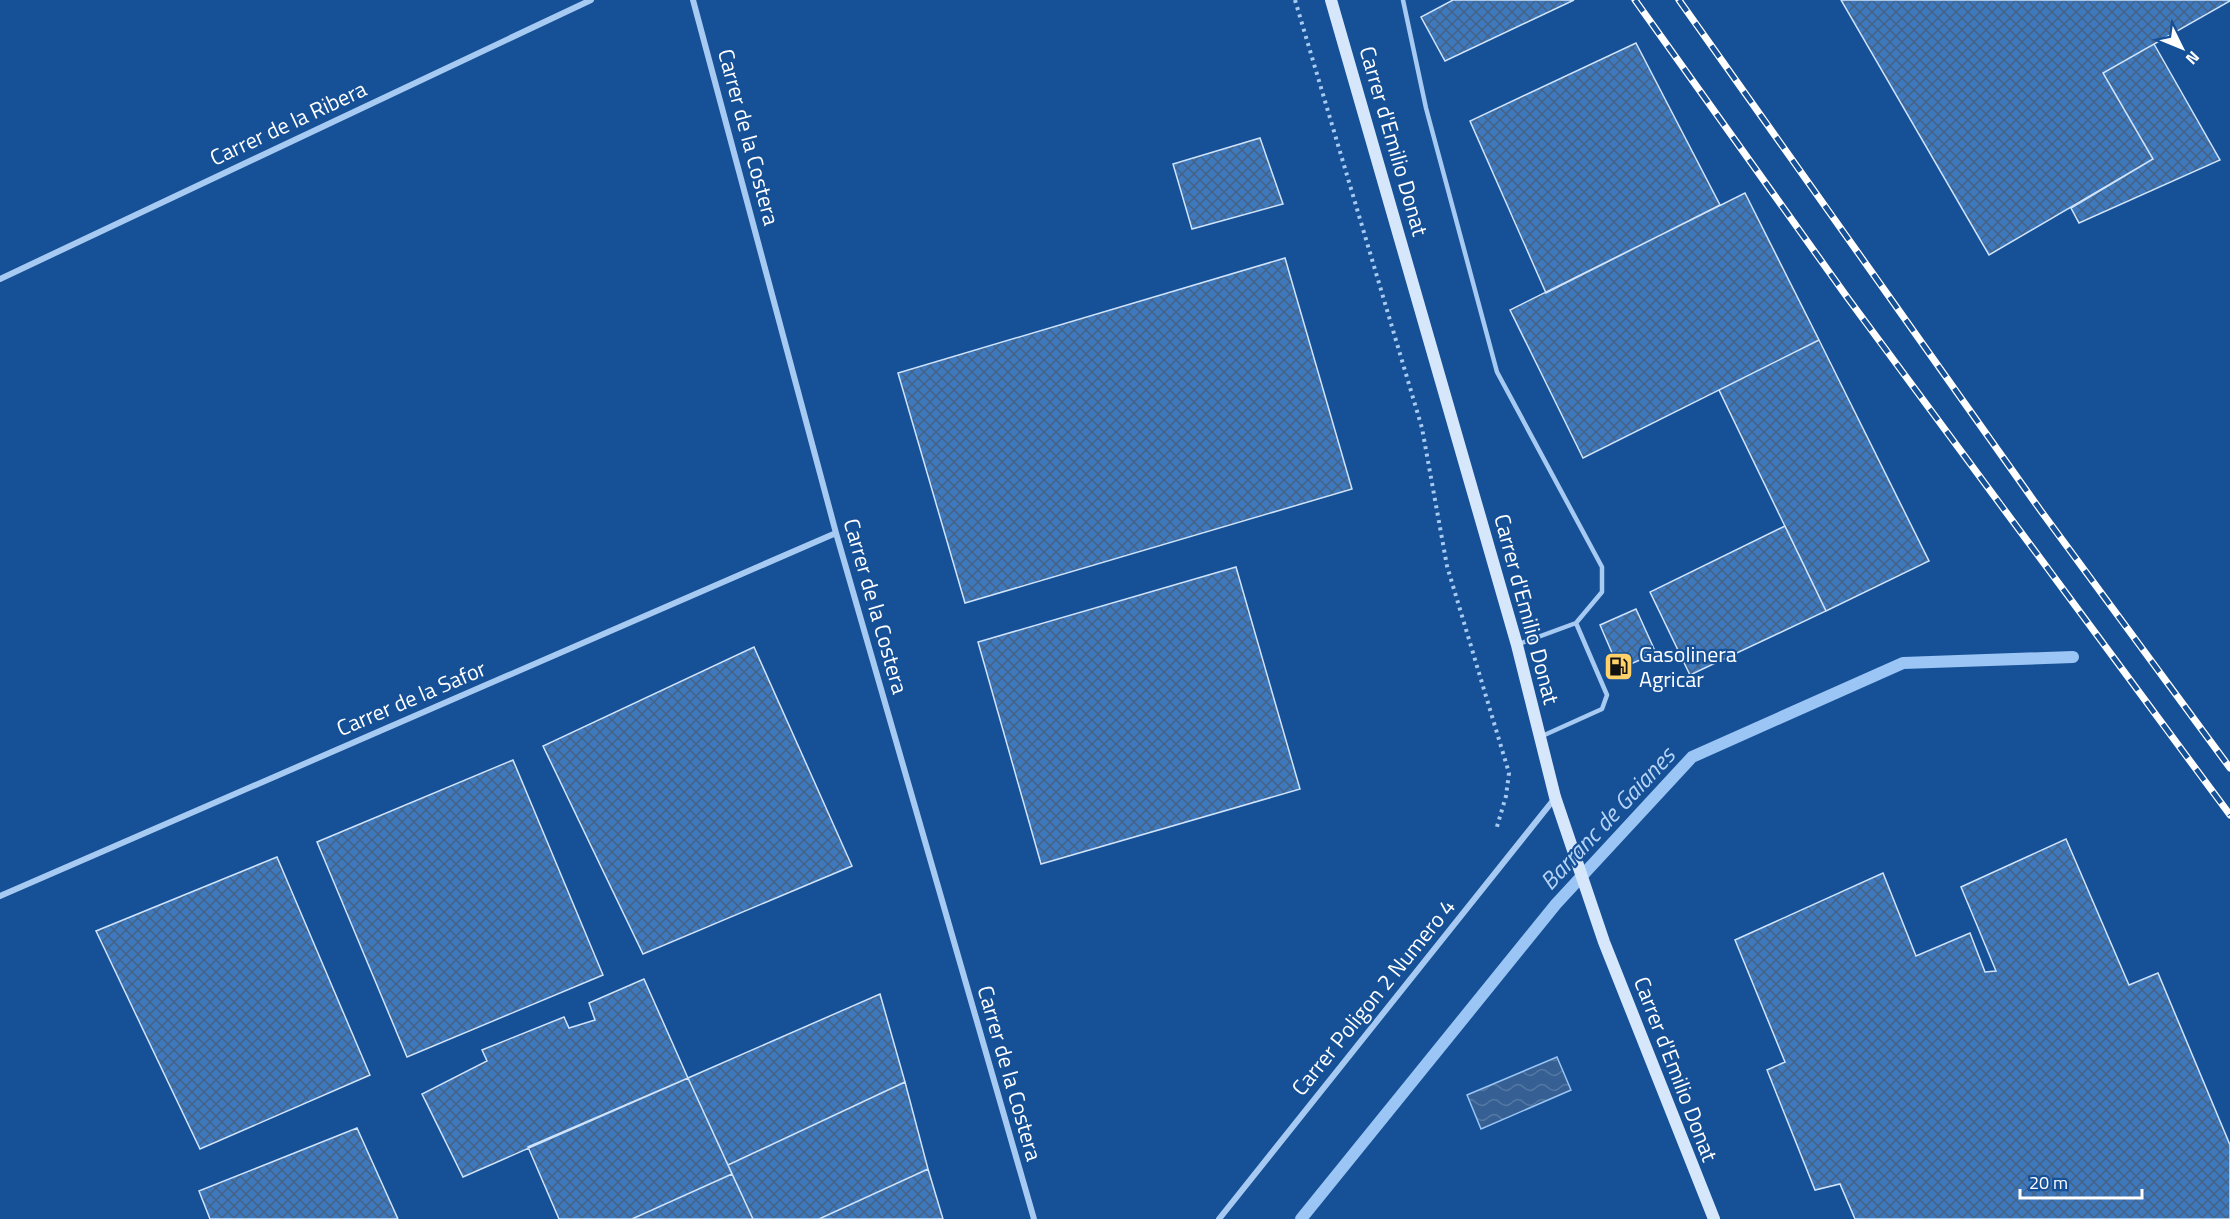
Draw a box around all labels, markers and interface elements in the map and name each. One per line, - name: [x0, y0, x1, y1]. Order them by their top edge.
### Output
- north arrow: [2152, 18, 2212, 78]
- street label: Carrer d'Emilio Donat: [1351, 42, 1437, 240]
- street label: Carrer de la Costera: [709, 45, 789, 229]
- text: N: [2180, 46, 2206, 70]
- street label: Carrer de la Ribera: [204, 72, 372, 174]
- street label: Carrer d'Emilio Donat: [1485, 510, 1569, 708]
- street label: Carrer de la Costera: [835, 514, 917, 698]
- place label: Gasolinera Agricar: [1639, 637, 1737, 696]
- street label: Carrer de la Safor: [331, 651, 491, 745]
- fuel station icon: Gasolinera Agricar: [1602, 651, 1634, 683]
- water label: Barranc de Gaianes: [1531, 737, 1684, 898]
- street label: Carrer Poligon 2 Numero 4: [1283, 891, 1463, 1103]
- street label: Carrer d'Emilio Donat: [1625, 971, 1727, 1167]
- street label: Carrer de la Costera: [969, 981, 1051, 1165]
- scale bar: [2020, 1162, 2142, 1200]
- text: 20 m: [2029, 1169, 2068, 1196]

